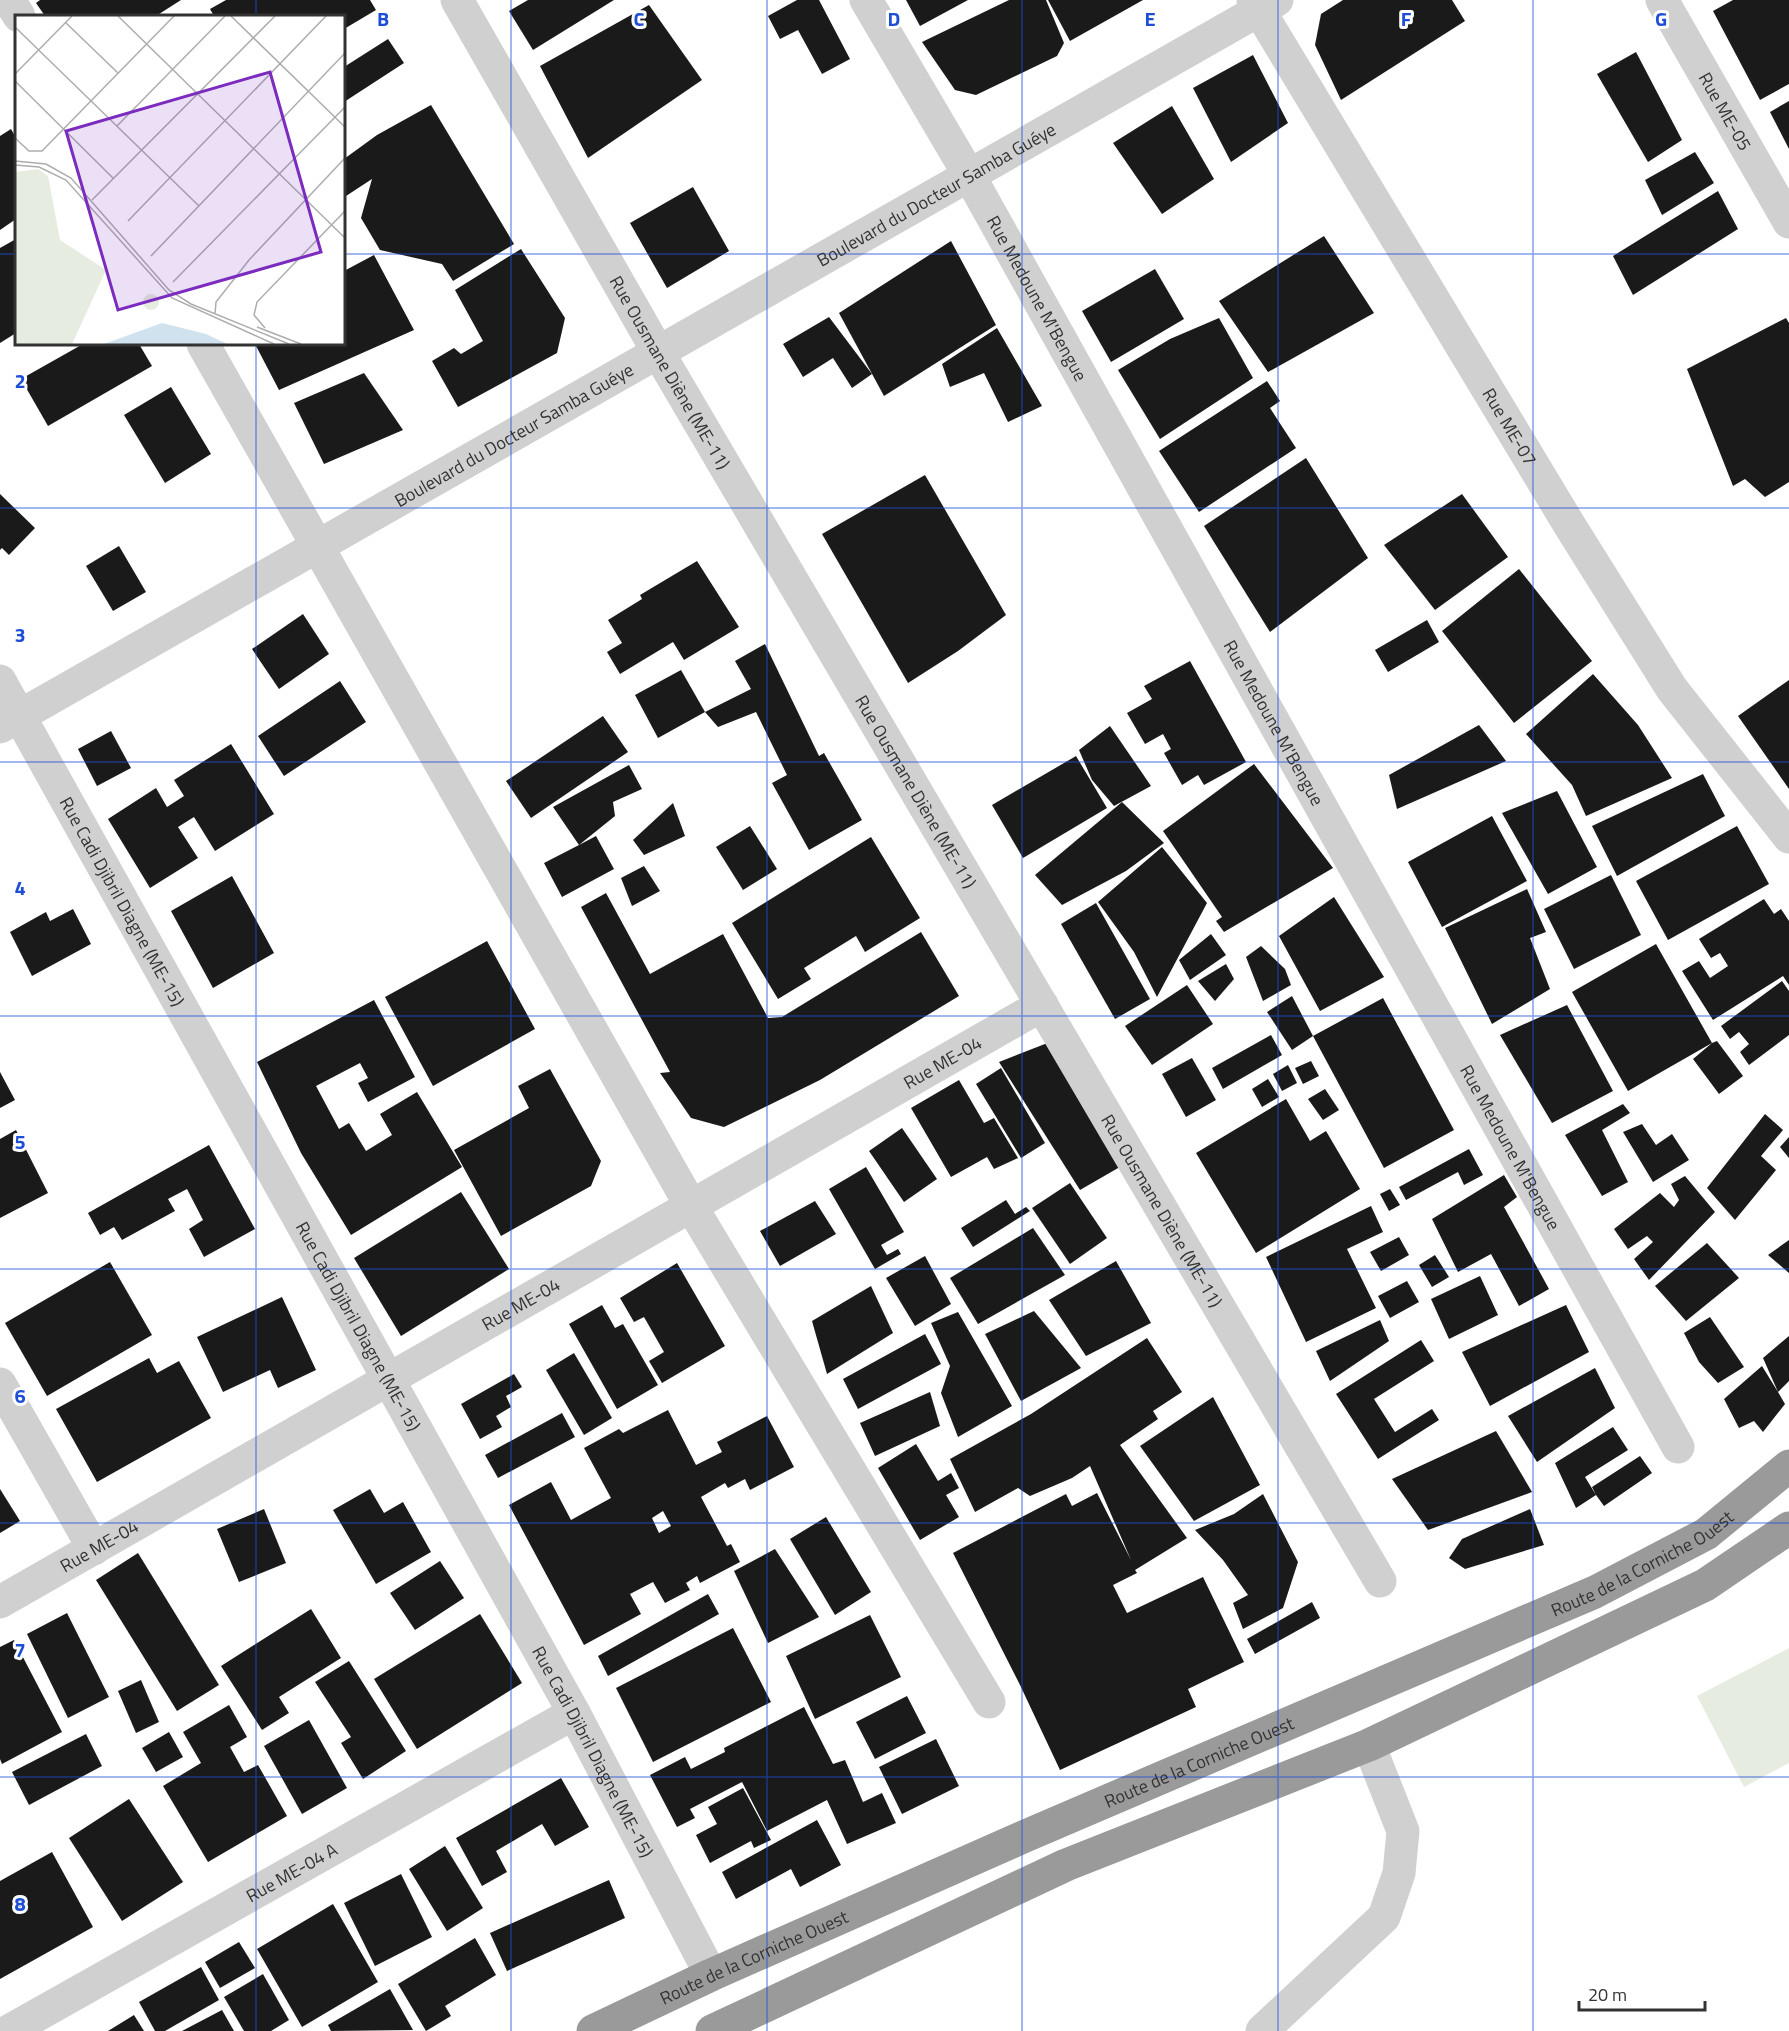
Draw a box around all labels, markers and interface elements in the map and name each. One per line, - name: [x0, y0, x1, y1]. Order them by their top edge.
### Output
- text: B: [377, 3, 389, 34]
- text: C: [634, 3, 645, 34]
- text: D: [888, 3, 900, 34]
- text: E: [1144, 3, 1156, 34]
- text: F: [1401, 3, 1412, 34]
- text: G: [1655, 3, 1667, 34]
- inset map: [15, 15, 345, 345]
- street label: Rue ME-05: [1692, 67, 1759, 155]
- street label: Boulevard du Docteur Samba Guéye: [811, 115, 1060, 273]
- street label: Rue Medoune M'Bengue: [981, 210, 1095, 386]
- street label: Rue Ousmane Diène (ME-11): [603, 270, 737, 474]
- street label: Boulevard du Docteur Samba Guéye: [389, 356, 638, 513]
- text: 2: [14, 365, 26, 396]
- street label: Rue ME-07: [1476, 383, 1544, 471]
- text: 3: [14, 619, 26, 650]
- street label: Rue Medoune M'Bengue: [1217, 635, 1331, 810]
- street label: Rue Ousmane Diène (ME-11): [849, 690, 984, 893]
- street label: Rue Cadi Djibril Diagne (ME-15): [53, 791, 192, 1011]
- text: 4: [14, 872, 26, 903]
- street label: Rue ME-04: [898, 1029, 987, 1095]
- street label: Rue Medoune M'Bengue: [1454, 1059, 1568, 1235]
- street label: Rue Ousmane Diène (ME-11): [1095, 1109, 1230, 1312]
- text: 5: [14, 1126, 26, 1157]
- street label: Rue Cadi Djibril Diagne (ME-15): [290, 1216, 428, 1436]
- street label: Rue ME-04: [476, 1271, 565, 1337]
- text: 6: [14, 1380, 26, 1411]
- street label: Route de la Corniche Ouest: [1546, 1503, 1740, 1623]
- street label: Rue ME-04: [55, 1512, 143, 1579]
- text: 7: [14, 1634, 26, 1665]
- street label: Rue Cadi Djibril Diagne (ME-15): [526, 1641, 661, 1862]
- street label: Route de la Corniche Ouest: [1100, 1709, 1298, 1814]
- street label: Rue ME-04 A: [241, 1835, 342, 1909]
- text: 8: [14, 1888, 26, 1919]
- street label: Route de la Corniche Ouest: [655, 1902, 853, 2011]
- scale bar: [1579, 1974, 1705, 2012]
- text: 20 m: [1588, 1981, 1627, 2008]

